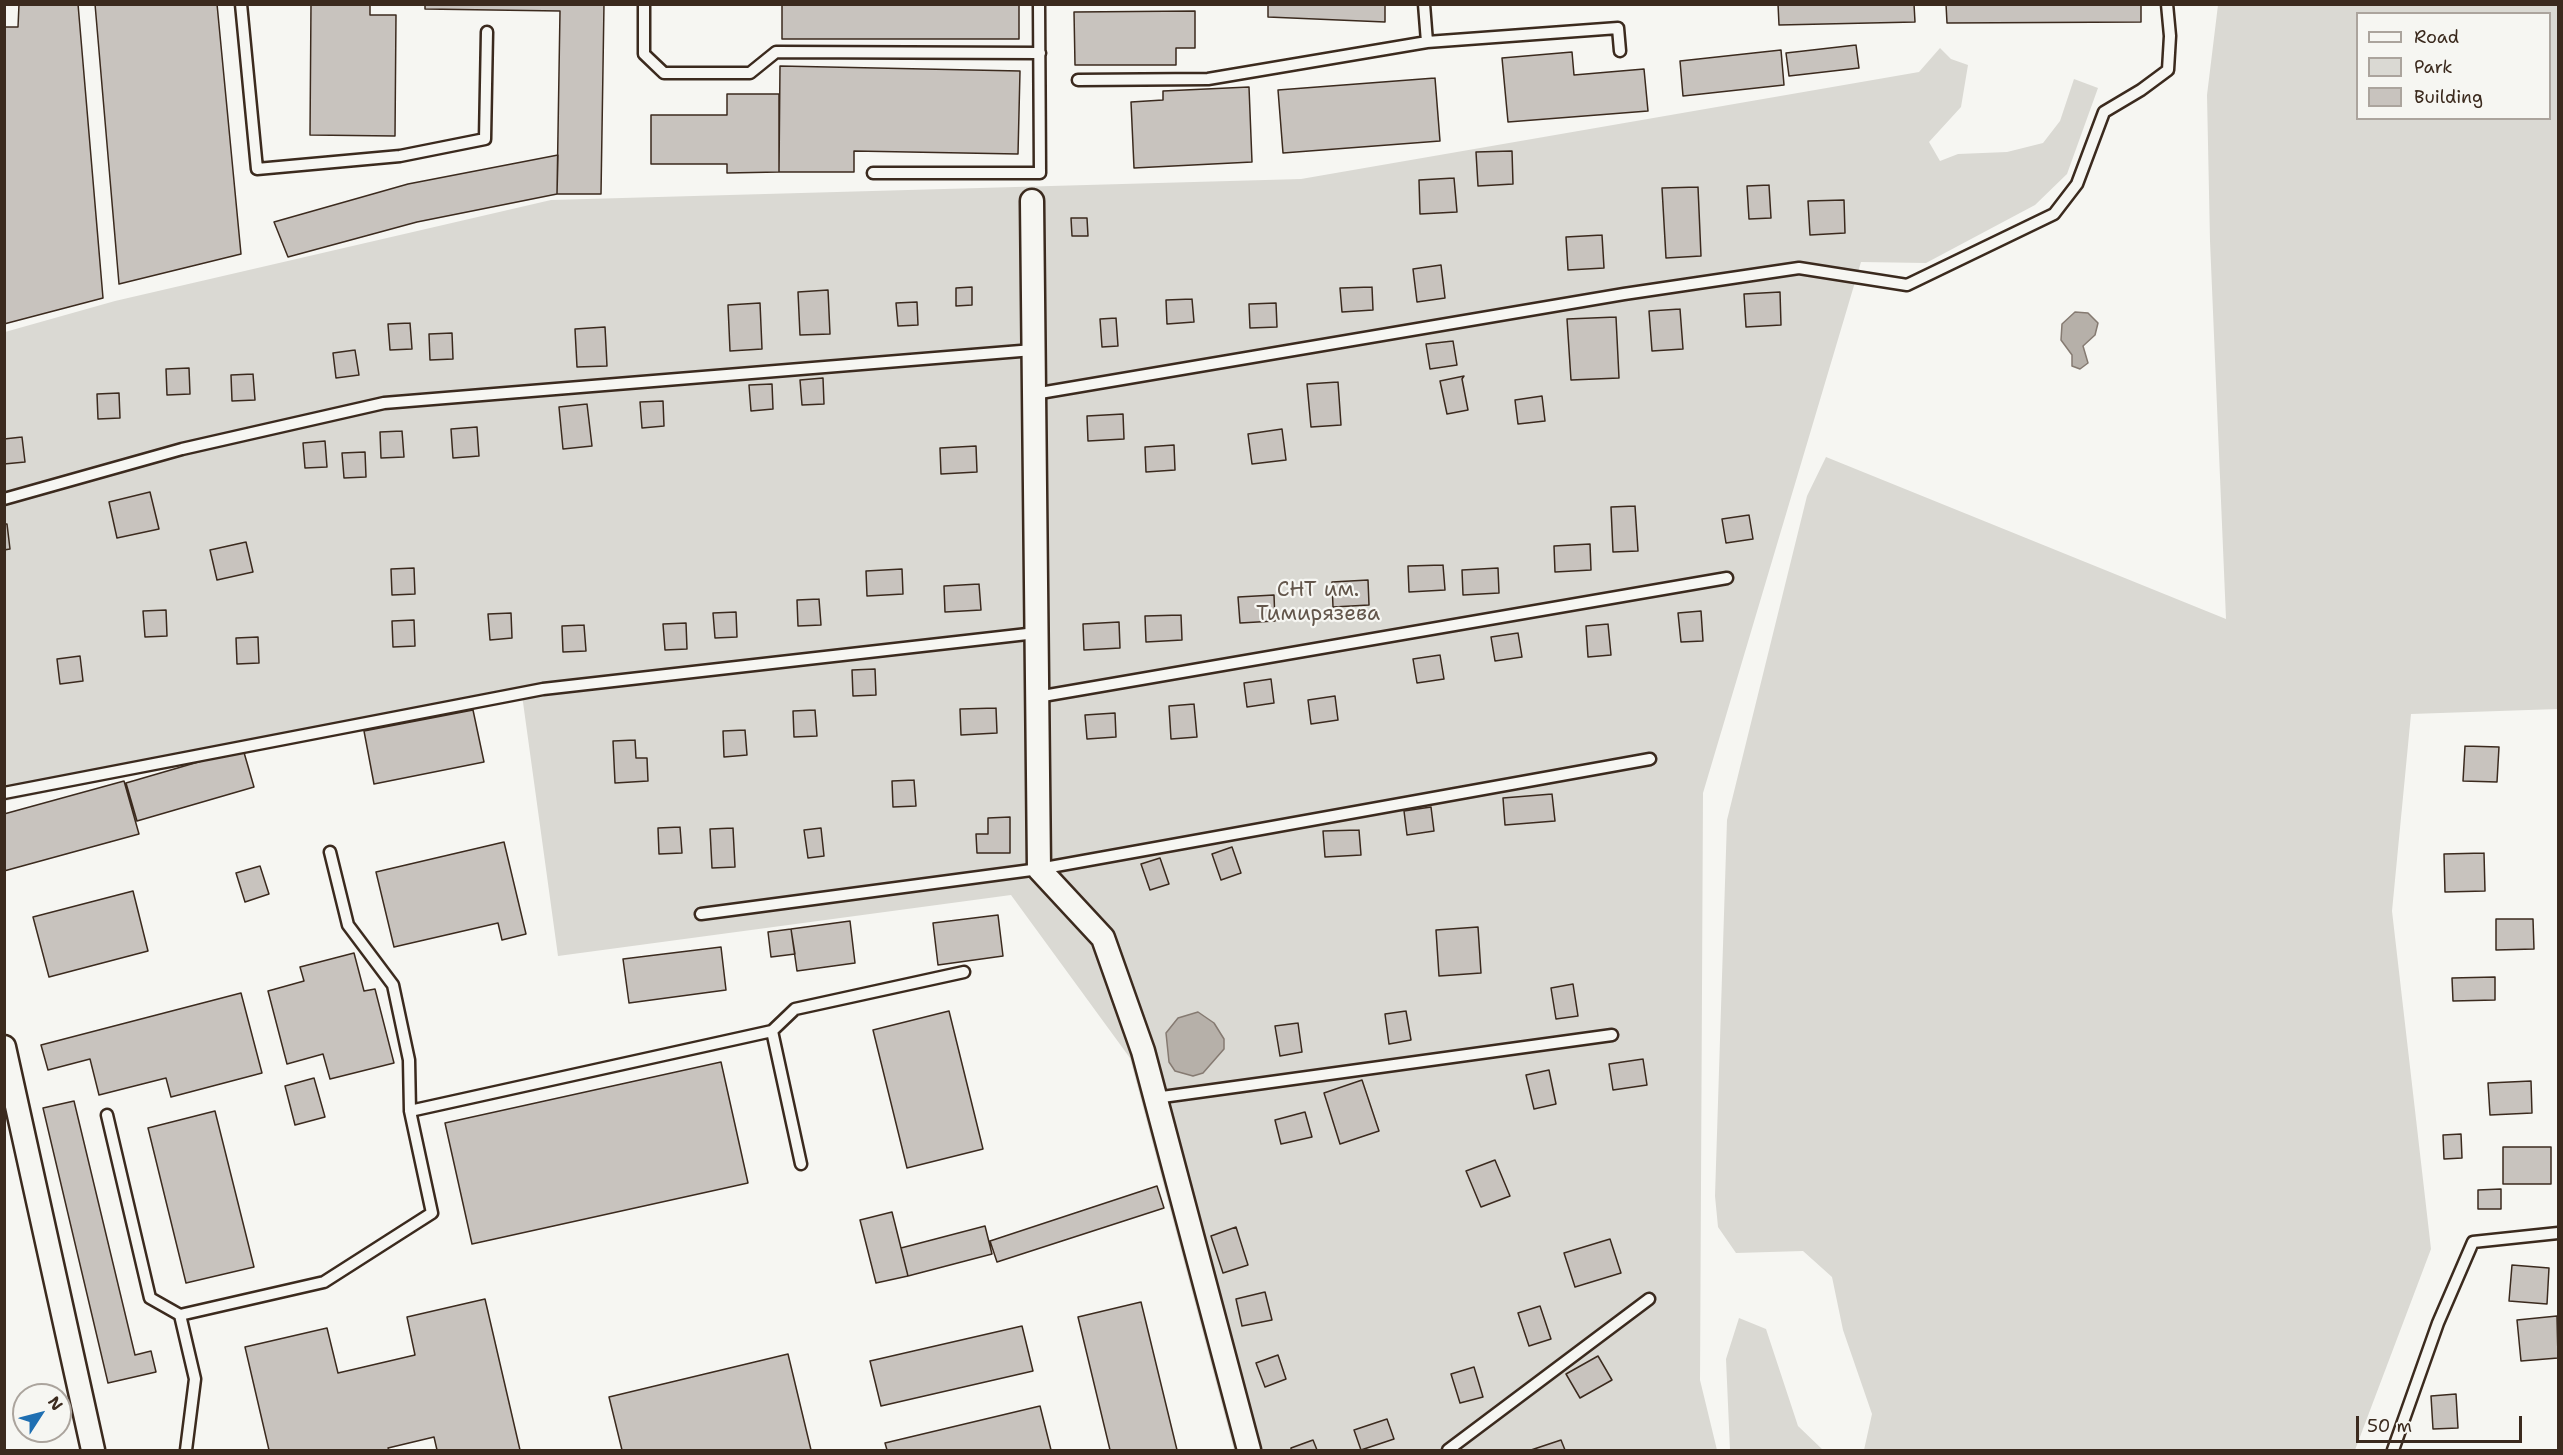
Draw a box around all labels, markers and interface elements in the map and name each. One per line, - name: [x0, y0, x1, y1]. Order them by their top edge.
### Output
- legend: [2356, 12, 2551, 120]
- text: Road: [2414, 25, 2459, 49]
- text: Park: [2414, 55, 2453, 79]
- text: Building: [2414, 85, 2483, 109]
- park label: СНТ им. Тимирязева: [1256, 578, 1380, 628]
- north arrow: [12, 1383, 72, 1443]
- text: N: [43, 1392, 68, 1415]
- scale bar: [2359, 1404, 2526, 1442]
- text: 50 m: [2367, 1414, 2412, 1438]

